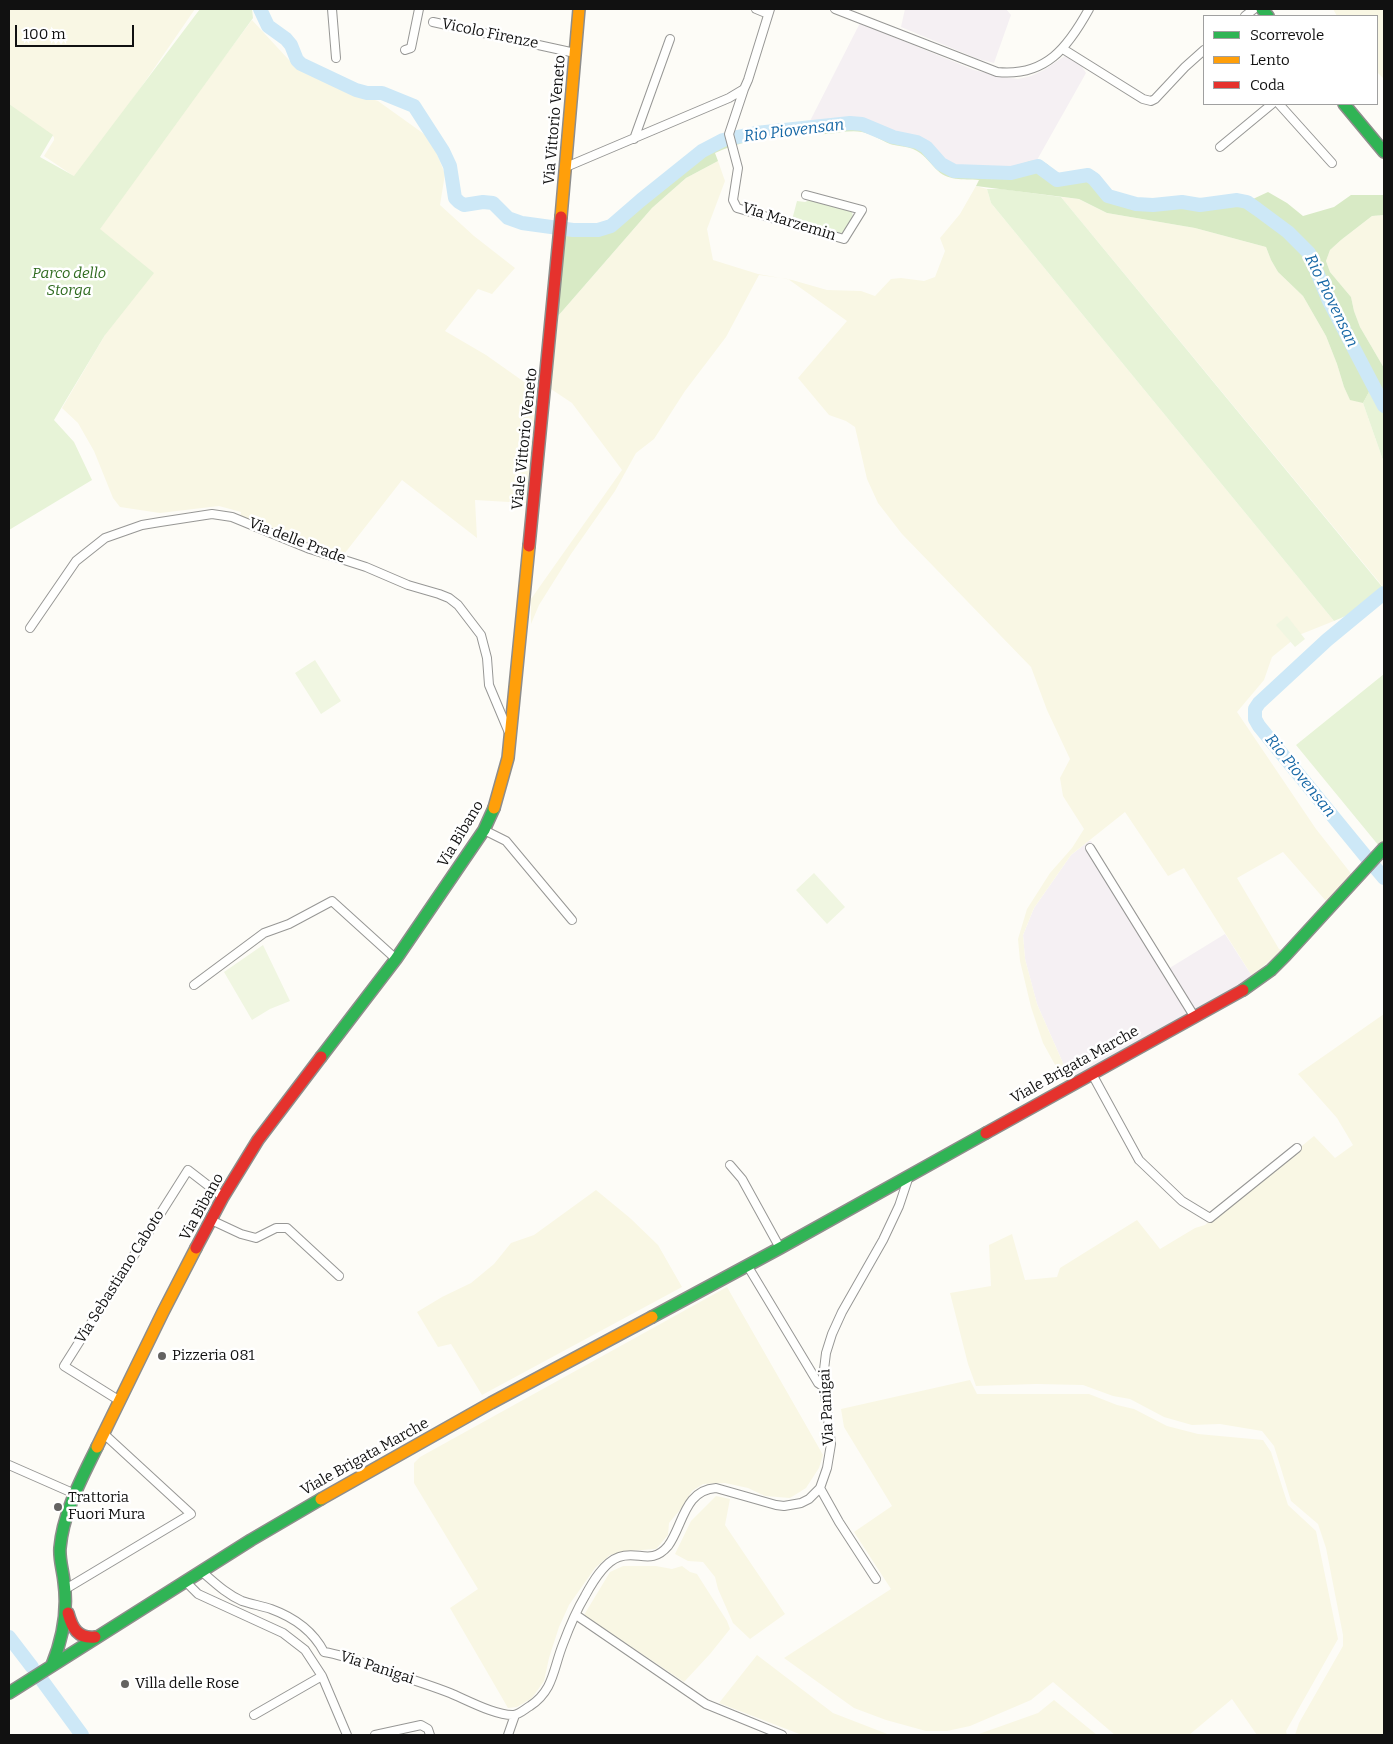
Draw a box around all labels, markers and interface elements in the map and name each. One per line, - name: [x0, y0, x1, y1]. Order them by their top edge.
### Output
- scale bar: [18, 15, 136, 47]
- street label: Vicolo Firenze: [440, 15, 540, 53]
- legend: [1203, 15, 1378, 105]
- text: 100 m: [23, 25, 66, 43]
- text: Scorrevole: [1250, 26, 1324, 44]
- text: Lento: [1250, 51, 1290, 69]
- street label: Via Vittorio Veneto: [540, 54, 570, 186]
- text: Coda: [1250, 76, 1285, 94]
- water label: Rio Piovensan: [743, 115, 845, 147]
- street label: Via Marzemin: [740, 199, 838, 245]
- water label: Rio Piovensan: [1300, 251, 1362, 351]
- park label: Parco dello Storga: [32, 265, 106, 300]
- street label: Viale Vittorio Veneto: [509, 367, 541, 511]
- street label: Via delle Prade: [246, 514, 348, 568]
- water label: Rio Piovensan: [1261, 731, 1339, 821]
- street label: Via Bibano: [434, 798, 488, 870]
- street label: Viale Brigata Marche: [1008, 1022, 1142, 1108]
- street label: Via Bibano: [176, 1170, 228, 1244]
- street label: Via Sebastiano Caboto: [72, 1207, 168, 1347]
- place label: Pizzeria 081: [172, 1347, 255, 1365]
- marker: Pizzeria 081: [156, 1350, 168, 1362]
- street label: Via Panigai: [816, 1368, 838, 1446]
- street label: Viale Brigata Marche: [298, 1414, 432, 1500]
- place label: Trattoria Fuori Mura: [68, 1489, 145, 1524]
- marker: Trattoria Fuori Mura: [52, 1501, 64, 1513]
- street label: Via Panigai: [338, 1648, 416, 1688]
- place label: Villa delle Rose: [135, 1675, 239, 1693]
- marker: Villa delle Rose: [119, 1678, 131, 1690]

